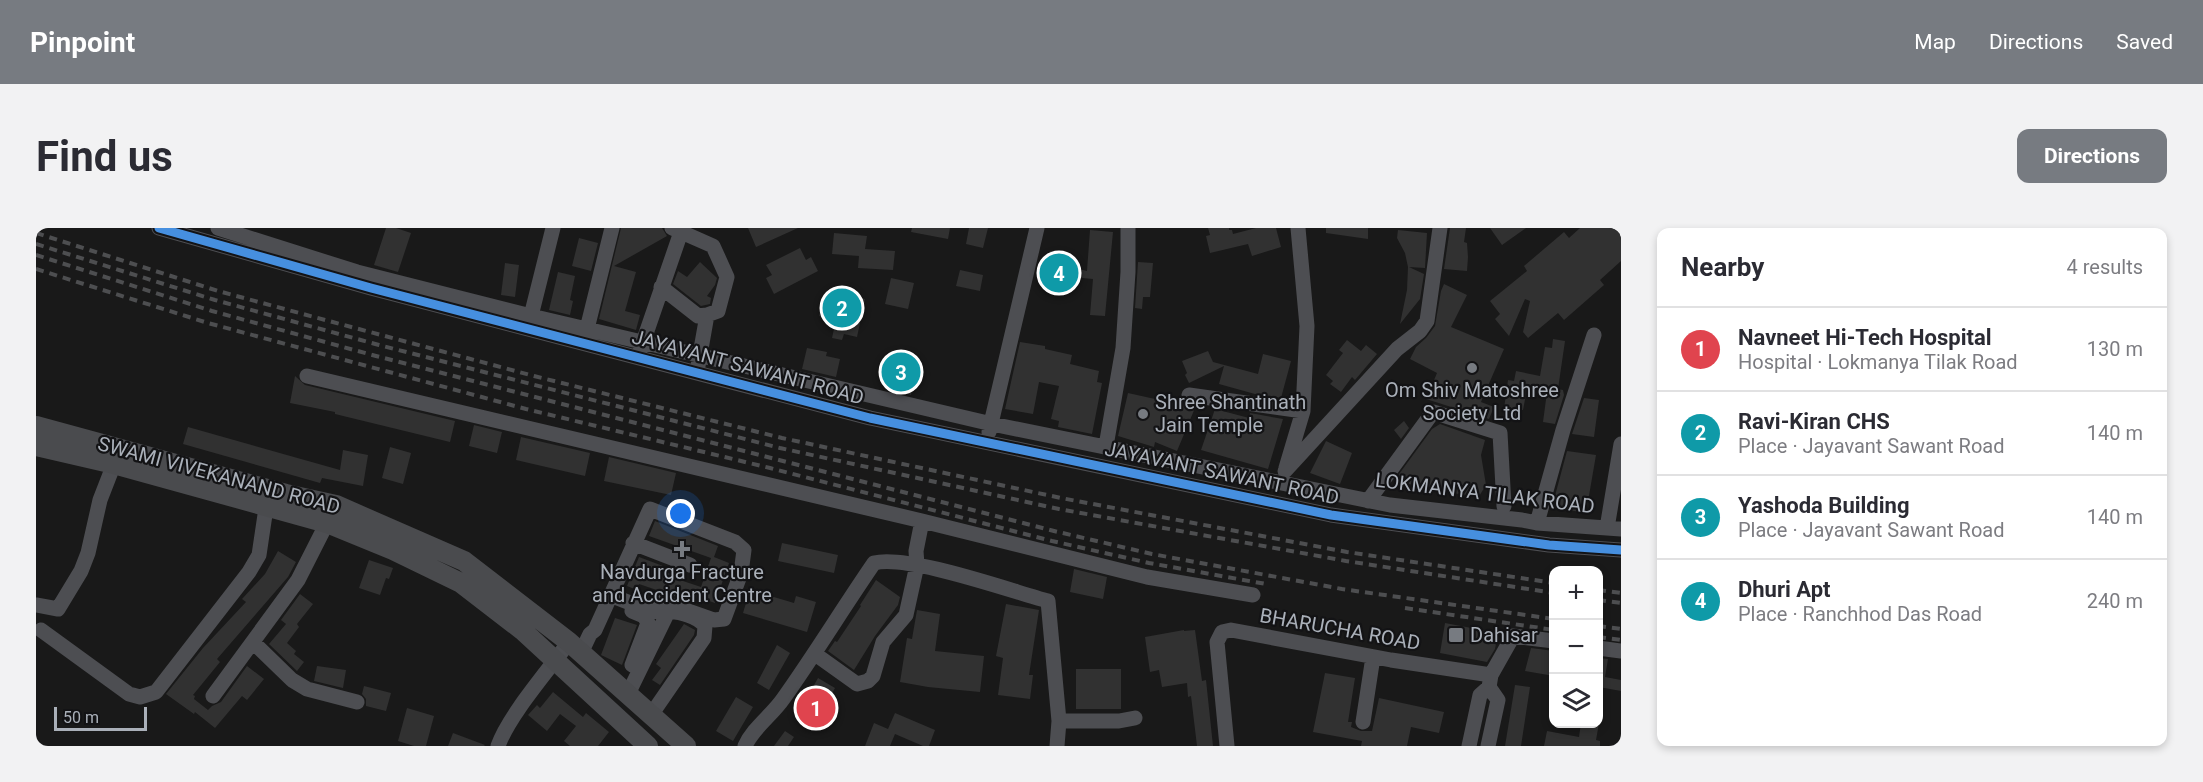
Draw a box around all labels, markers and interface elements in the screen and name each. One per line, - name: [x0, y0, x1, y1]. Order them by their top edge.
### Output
- text: Pinpoint: [30, 26, 135, 59]
- text: Map: [1914, 30, 1956, 54]
- text: Directions: [1989, 30, 2083, 54]
- text: Saved: [2116, 30, 2173, 54]
- button: Directions: [2017, 129, 2167, 183]
- text: Find us: [36, 132, 173, 181]
- pin: 4: [1040, 250, 1078, 296]
- text: Nearby: [1681, 252, 1764, 282]
- text: 4 results: [2067, 255, 2143, 279]
- pin: 2: [822, 286, 862, 331]
- street label: JAYAVANT SAWANT ROAD: [629, 324, 867, 410]
- text: Navneet Hi-Tech Hospital: [1738, 325, 1992, 350]
- text: 1: [1695, 337, 1706, 361]
- text: 130 m: [2087, 337, 2143, 361]
- pin: 3: [882, 350, 920, 394]
- text: Hospital · Lokmanya Tilak Road: [1738, 350, 2018, 374]
- marker: Om Shiv Matoshree Society Ltd: [1465, 361, 1479, 375]
- place label: Om Shiv Matoshree Society Ltd: [1385, 378, 1559, 425]
- place label: Shree Shantinath Jain Temple: [1155, 390, 1306, 437]
- marker: Shree Shantinath Jain Temple: [1136, 407, 1150, 421]
- text: Ravi-Kiran CHS: [1738, 409, 1890, 434]
- text: 2: [1695, 421, 1706, 445]
- text: 140 m: [2087, 421, 2143, 445]
- street label: SWAMI VIVEKANAND ROAD: [95, 431, 343, 519]
- text: Place · Jayavant Sawant Road: [1738, 434, 2004, 458]
- street label: JAYAVANT SAWANT ROAD: [1103, 436, 1341, 510]
- street label: LOKMANYA TILAK ROAD: [1374, 468, 1596, 518]
- text: Yashoda Building: [1738, 493, 1909, 518]
- your location: [666, 499, 695, 528]
- text: 3: [1695, 505, 1706, 529]
- text: 140 m: [2087, 505, 2143, 529]
- text: Place · Jayavant Sawant Road: [1738, 518, 2004, 542]
- marker: Navdurga Fracture and Accident Centre: [673, 540, 691, 558]
- place label: Navdurga Fracture and Accident Centre: [592, 560, 772, 607]
- map controls: [1549, 566, 1603, 728]
- button: +: [1549, 566, 1603, 620]
- text: Dhuri Apt: [1738, 577, 1831, 602]
- text: 4: [1695, 589, 1706, 613]
- text: 240 m: [2087, 589, 2143, 613]
- text: Place · Ranchhod Das Road: [1738, 602, 1982, 626]
- street label: BHARUCHA ROAD: [1258, 603, 1422, 655]
- button: −: [1549, 620, 1603, 674]
- place label: Dahisar: [1470, 623, 1538, 647]
- marker: Dahisar: [1447, 626, 1465, 644]
- button: layers: [1549, 674, 1603, 728]
- pin: 1: [796, 686, 836, 730]
- scale bar: [54, 704, 147, 732]
- text: 50 m: [63, 708, 99, 727]

